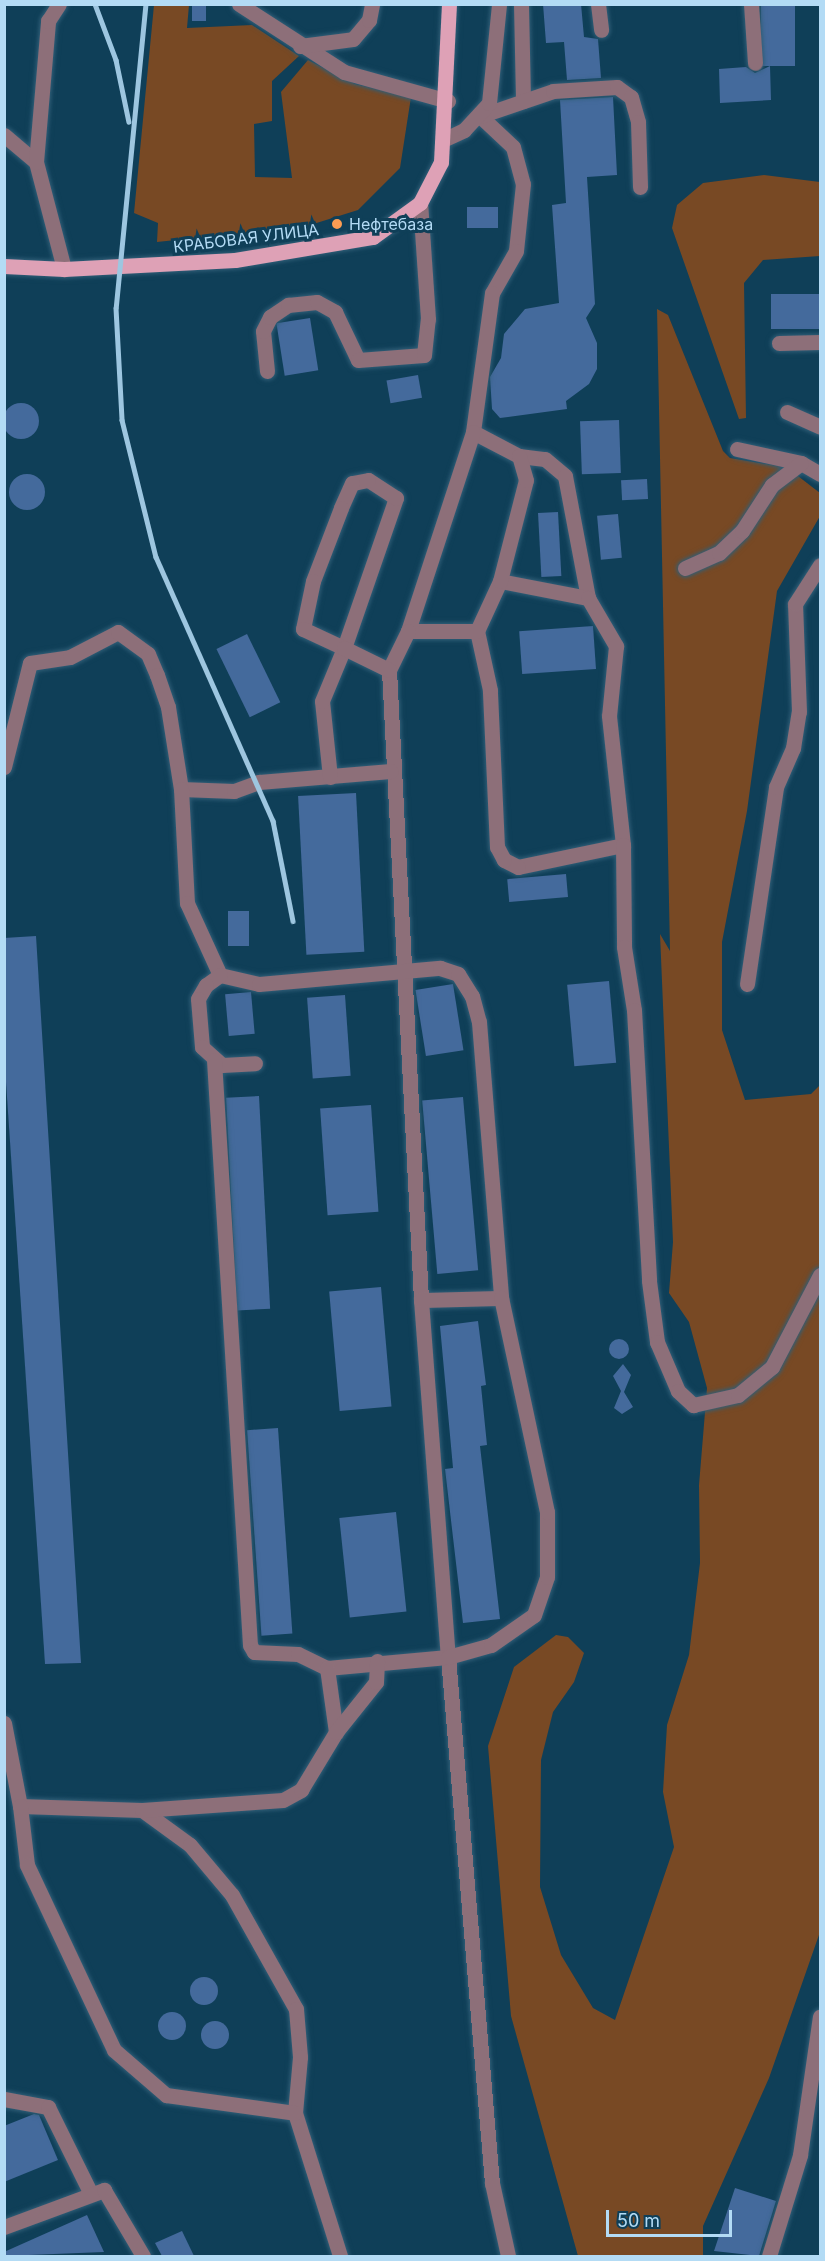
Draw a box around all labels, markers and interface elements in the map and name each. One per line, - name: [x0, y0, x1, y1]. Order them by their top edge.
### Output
- place label: Нефтебаза: [349, 214, 433, 234]
- marker: Нефтебаза: [330, 217, 344, 231]
- street label: КРАБОВАЯ УЛИЦА: [172, 220, 320, 256]
- scale bar: [609, 2198, 735, 2236]
- text: 50 m: [617, 2210, 660, 2231]

